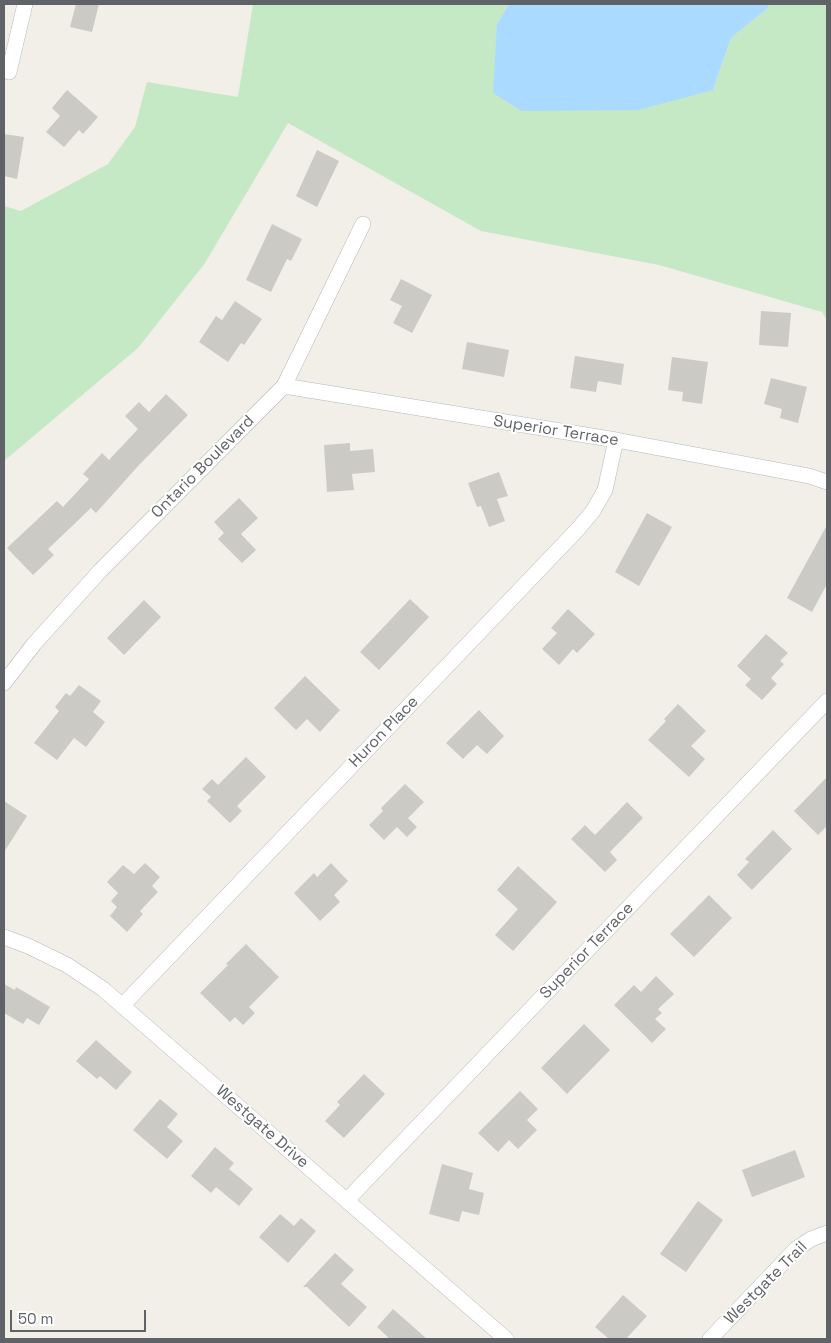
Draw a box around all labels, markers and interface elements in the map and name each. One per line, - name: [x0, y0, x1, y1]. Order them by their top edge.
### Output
- street label: Ontario Boulevard: [148, 412, 258, 522]
- street label: Superior Terrace: [492, 412, 620, 450]
- street label: Huron Place: [345, 692, 423, 772]
- street label: Superior Terrace: [536, 899, 638, 1003]
- street label: Westgate Drive: [212, 1082, 312, 1172]
- street label: Westgate Trail: [721, 1238, 811, 1328]
- scale bar: [12, 1300, 149, 1332]
- text: 50 m: [18, 1309, 53, 1328]

